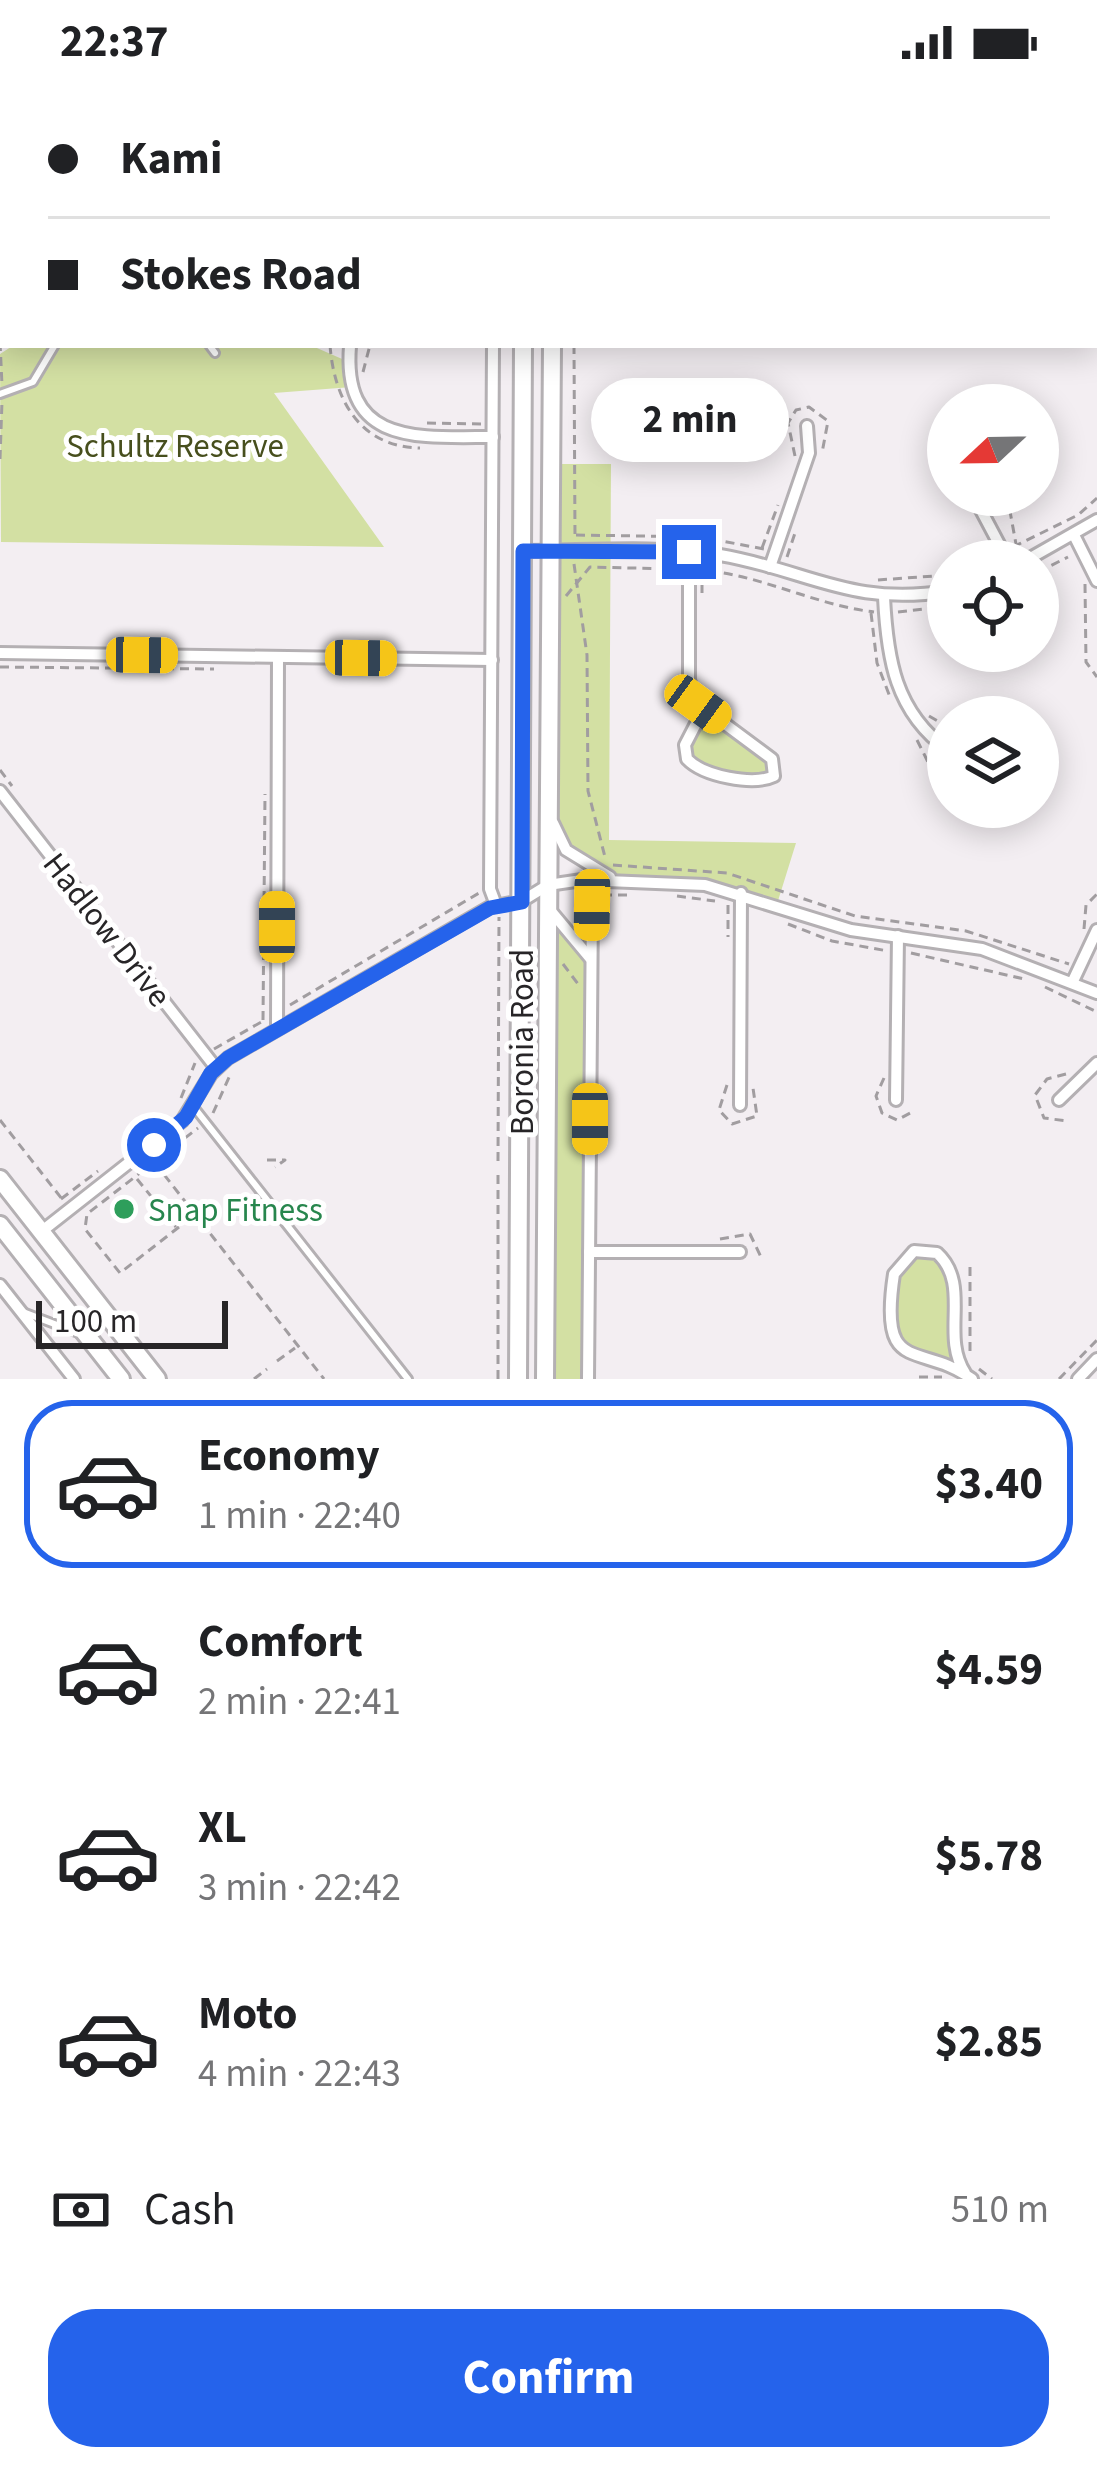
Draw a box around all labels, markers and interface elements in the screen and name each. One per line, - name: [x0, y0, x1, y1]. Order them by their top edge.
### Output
- text: 22:37: [60, 10, 169, 74]
- text: Kami: [120, 127, 222, 191]
- text: Stokes Road: [120, 243, 362, 307]
- callout: 2 min: [590, 378, 788, 462]
- north arrow: [927, 384, 1059, 516]
- map controls: [927, 384, 1059, 828]
- text: 2 min: [643, 392, 737, 448]
- park label: Schultz Reserve: [66, 423, 284, 470]
- route end: [662, 525, 716, 579]
- button: locate: [927, 540, 1059, 672]
- car: [106, 636, 178, 674]
- car: [325, 639, 397, 677]
- car: [658, 668, 738, 740]
- button: layers: [927, 696, 1059, 828]
- street label: Hadlow Drive: [32, 843, 182, 1017]
- car: [573, 869, 611, 941]
- car: [259, 891, 295, 963]
- street label: Boronia Road: [499, 949, 546, 1135]
- car: [572, 1083, 608, 1155]
- route start: [127, 1118, 181, 1172]
- place label: Snap Fitness: [148, 1187, 323, 1234]
- marker: Snap Fitness: [111, 1196, 137, 1222]
- scale bar: [36, 1295, 228, 1348]
- text: 100 m: [54, 1298, 137, 1345]
- text: Economy: [198, 1424, 380, 1488]
- icon: car: [54, 1430, 162, 1538]
- text: $3.40: [934, 1452, 1043, 1516]
- text: 1 min · 22:40: [198, 1488, 401, 1544]
- text: Comfort: [198, 1610, 363, 1674]
- icon: car: [54, 1616, 162, 1724]
- text: $4.59: [934, 1638, 1043, 1702]
- text: 2 min · 22:41: [198, 1674, 401, 1730]
- text: XL: [198, 1796, 247, 1860]
- icon: car: [54, 1802, 162, 1910]
- text: $5.78: [934, 1824, 1043, 1888]
- text: 3 min · 22:42: [198, 1860, 401, 1916]
- text: Moto: [198, 1982, 297, 2046]
- icon: car: [54, 1988, 162, 2096]
- text: $2.85: [934, 2010, 1043, 2074]
- text: 4 min · 22:43: [198, 2046, 401, 2102]
- icon: cash: [48, 2177, 114, 2243]
- text: Cash: [144, 2178, 236, 2242]
- text: 510 m: [951, 2182, 1049, 2238]
- button: Confirm: [48, 2309, 1049, 2447]

